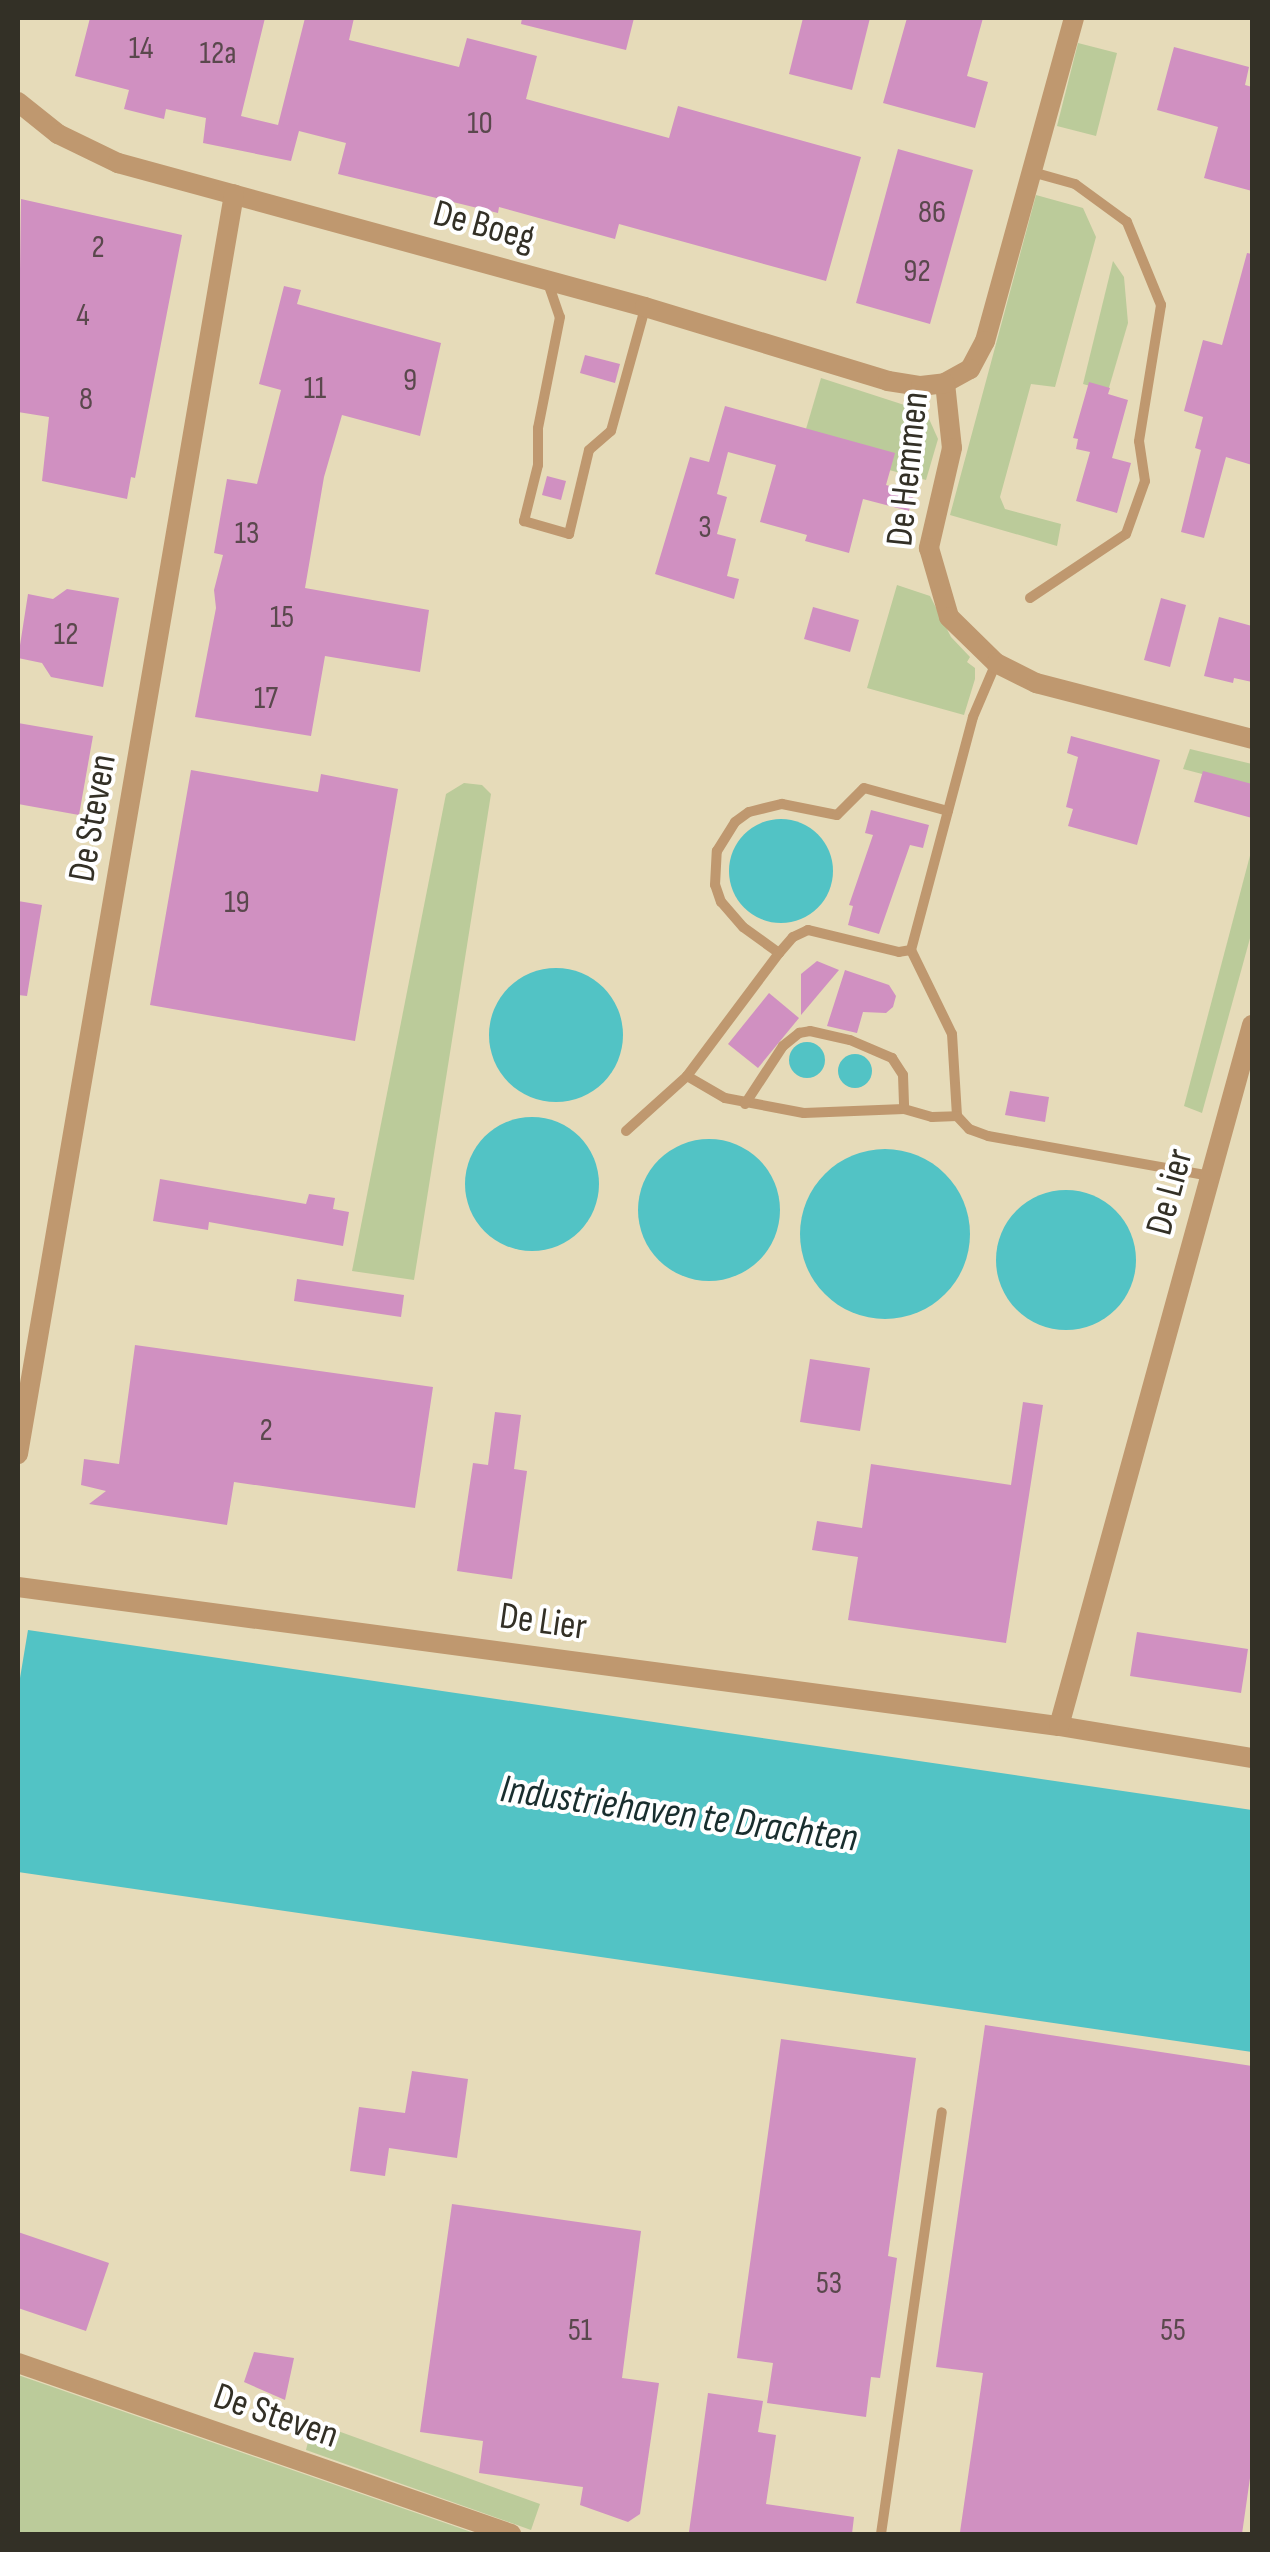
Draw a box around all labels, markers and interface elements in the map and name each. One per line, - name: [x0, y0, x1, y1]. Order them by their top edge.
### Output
- house number: 14: [129, 30, 153, 68]
- house number: 12a: [199, 35, 237, 73]
- house number: 10: [467, 105, 493, 143]
- street label: De Boeg: [428, 191, 540, 261]
- house number: 86: [918, 194, 946, 232]
- house number: 2: [91, 229, 105, 267]
- house number: 92: [903, 253, 931, 291]
- house number: 4: [76, 297, 90, 335]
- house number: 9: [403, 362, 417, 400]
- house number: 11: [304, 370, 326, 408]
- house number: 8: [79, 381, 93, 419]
- street label: De Hemmen: [877, 390, 939, 548]
- house number: 3: [698, 509, 712, 547]
- house number: 13: [235, 515, 259, 553]
- house number: 15: [270, 599, 294, 637]
- house number: 12: [54, 616, 78, 654]
- house number: 17: [254, 680, 278, 718]
- street label: De Steven: [59, 751, 127, 885]
- house number: 19: [224, 884, 250, 922]
- street label: De Lier: [1137, 1144, 1203, 1240]
- house number: 2: [259, 1412, 273, 1450]
- street label: De Lier: [497, 1593, 589, 1651]
- water label: Industriehaven te Drachten: [497, 1765, 861, 1863]
- house number: 53: [816, 2265, 842, 2303]
- house number: 51: [568, 2312, 592, 2350]
- house number: 55: [1160, 2312, 1186, 2350]
- street label: De Steven: [208, 2374, 344, 2458]

